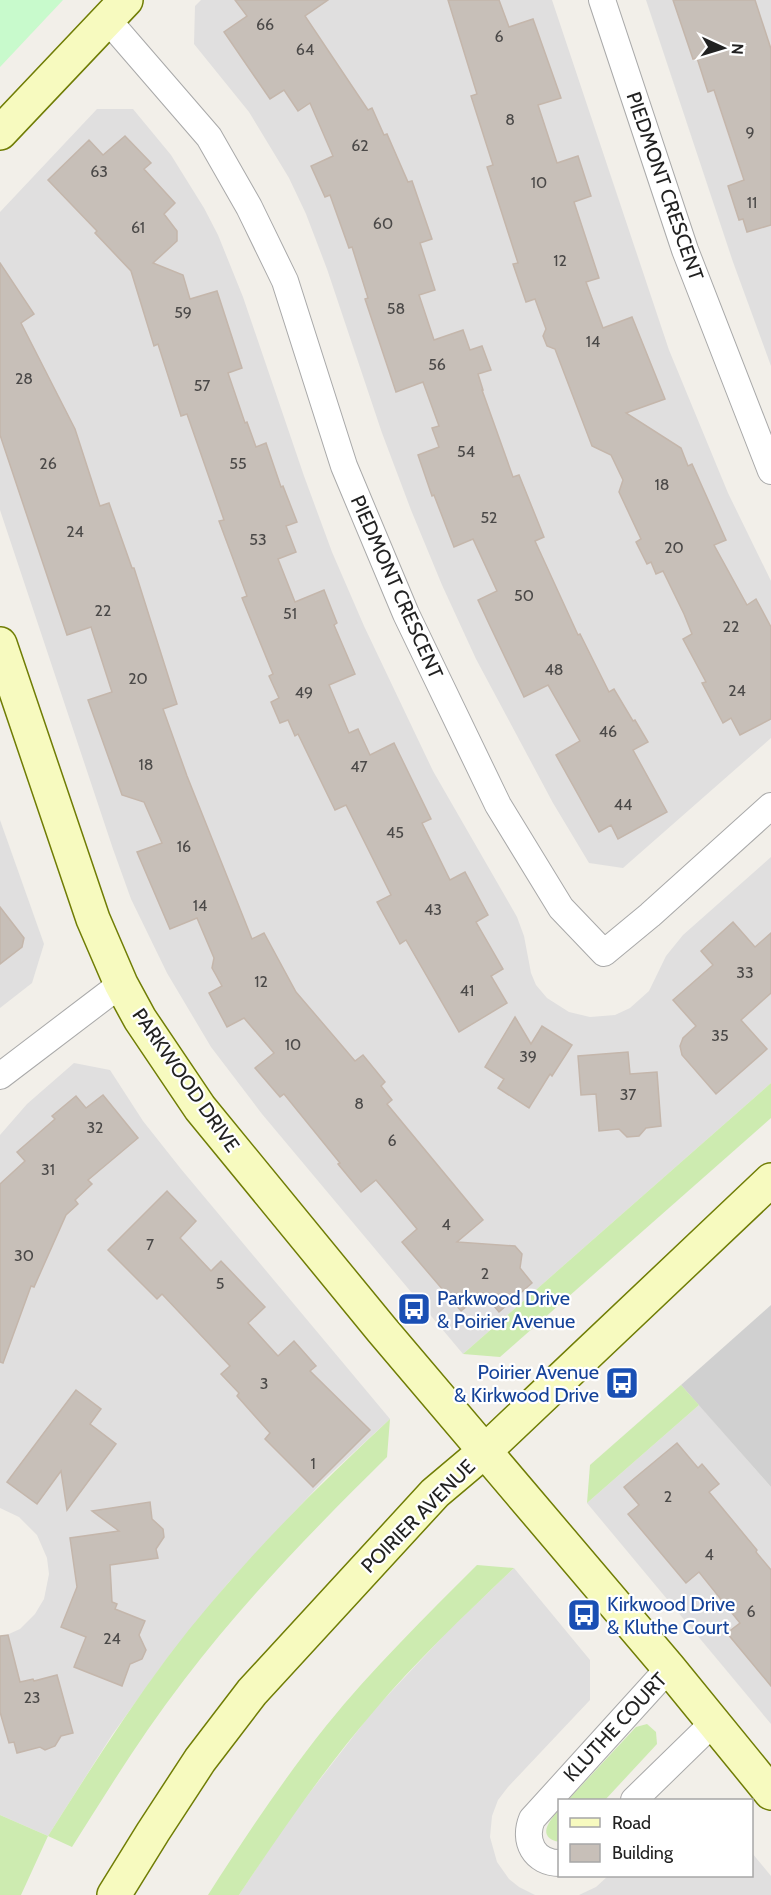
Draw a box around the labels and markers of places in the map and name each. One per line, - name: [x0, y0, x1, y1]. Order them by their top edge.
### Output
- place label: Parkwood Drive & Poirier Avenue: [437, 1286, 575, 1333]
- bus stop icon: Parkwood Drive & Poirier Avenue: [396, 1291, 432, 1327]
- place label: Poirier Avenue & Kirkwood Drive: [454, 1360, 599, 1407]
- bus stop icon: Poirier Avenue & Kirkwood Drive: [604, 1365, 640, 1401]
- place label: Kirkwood Drive & Kluthe Court: [607, 1592, 735, 1639]
- bus stop icon: Kirkwood Drive & Kluthe Court: [566, 1597, 602, 1633]

